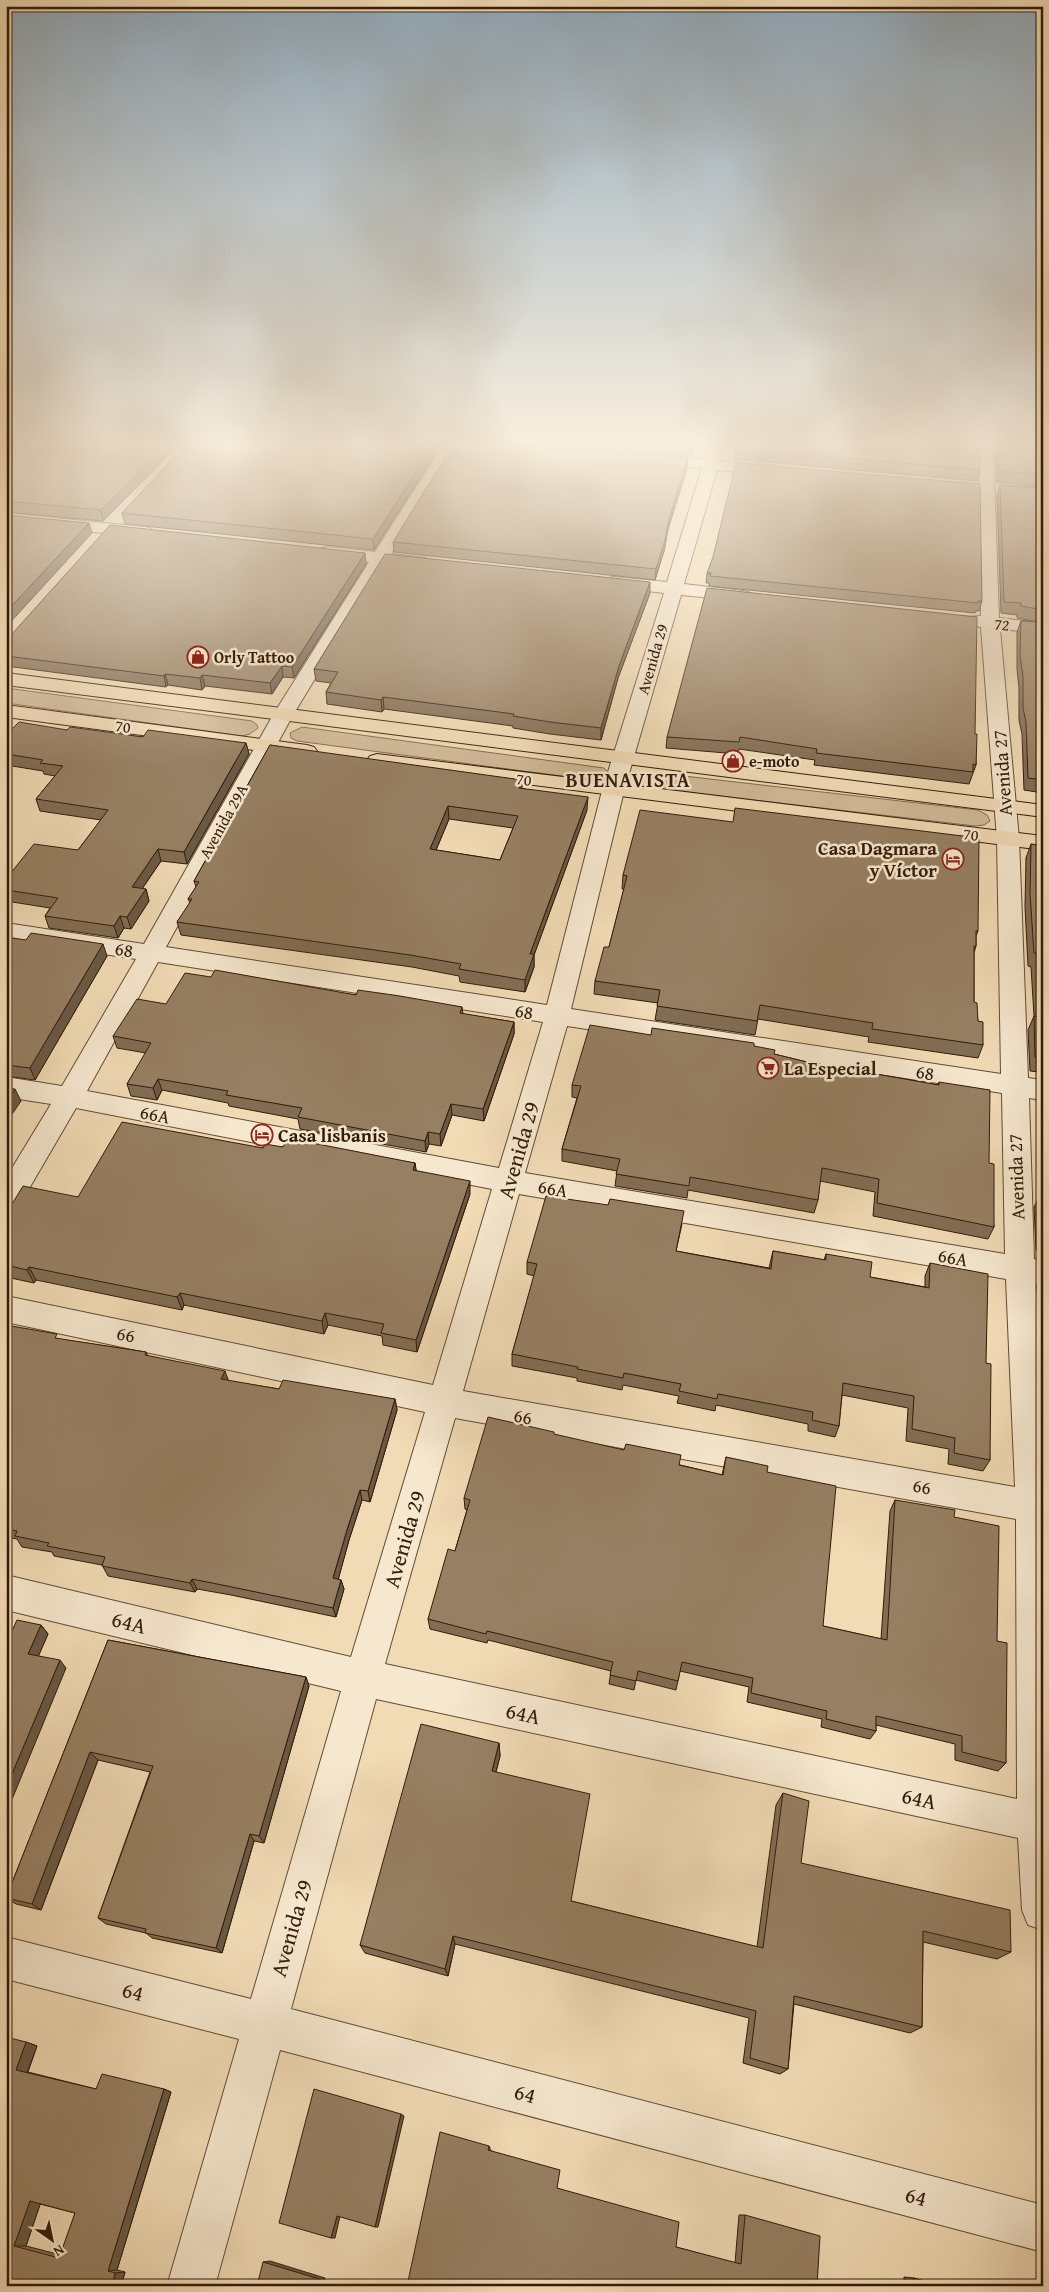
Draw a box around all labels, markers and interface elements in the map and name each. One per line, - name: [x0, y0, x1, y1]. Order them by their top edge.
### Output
- street label: 72: [993, 611, 1011, 637]
- street label: Avenida 29: [630, 621, 674, 697]
- shop icon: Orly Tattoo: [186, 645, 210, 669]
- place label: Orly Tattoo: [214, 645, 295, 669]
- street label: 70: [114, 713, 133, 739]
- street label: Avenida 27: [985, 729, 1019, 817]
- shop icon: e-moto: [721, 749, 745, 773]
- place label: e-moto: [749, 749, 800, 773]
- district label: BUENAVISTA: [565, 765, 691, 794]
- street label: 70: [515, 766, 533, 792]
- street label: Avenida 29A: [193, 779, 254, 863]
- street label: 70: [962, 821, 980, 847]
- place label: Casa Dagmara y Víctor: [818, 834, 937, 884]
- hotel icon: Casa Dagmara y Víctor: [941, 847, 965, 871]
- street label: 68: [113, 934, 135, 964]
- street label: 68: [513, 996, 535, 1026]
- place label: La Especial: [784, 1054, 877, 1082]
- supermarket icon: La Especial: [756, 1056, 780, 1080]
- street label: 68: [914, 1057, 936, 1087]
- street label: 66A: [138, 1097, 173, 1131]
- street label: Avenida 29: [489, 1098, 547, 1202]
- place label: Casa lisbanis: [278, 1121, 386, 1149]
- hotel icon: Casa lisbanis: [250, 1123, 274, 1147]
- street label: Avenida 27: [1001, 1133, 1031, 1221]
- street label: 66A: [536, 1172, 571, 1204]
- street label: 66A: [936, 1241, 971, 1273]
- street label: 66: [114, 1318, 138, 1350]
- street label: 66: [512, 1401, 534, 1431]
- street label: 66: [911, 1471, 933, 1501]
- street label: Avenida 29: [375, 1487, 433, 1591]
- street label: 64A: [108, 1602, 150, 1642]
- street label: 64A: [503, 1694, 544, 1732]
- street label: 64A: [899, 1779, 940, 1817]
- street label: Avenida 29: [262, 1876, 320, 1980]
- street label: 64: [119, 1973, 147, 2009]
- street label: 64: [511, 2075, 539, 2111]
- street label: 64: [902, 2178, 930, 2214]
- north arrow: [28, 2214, 78, 2264]
- text: N: [49, 2240, 68, 2262]

